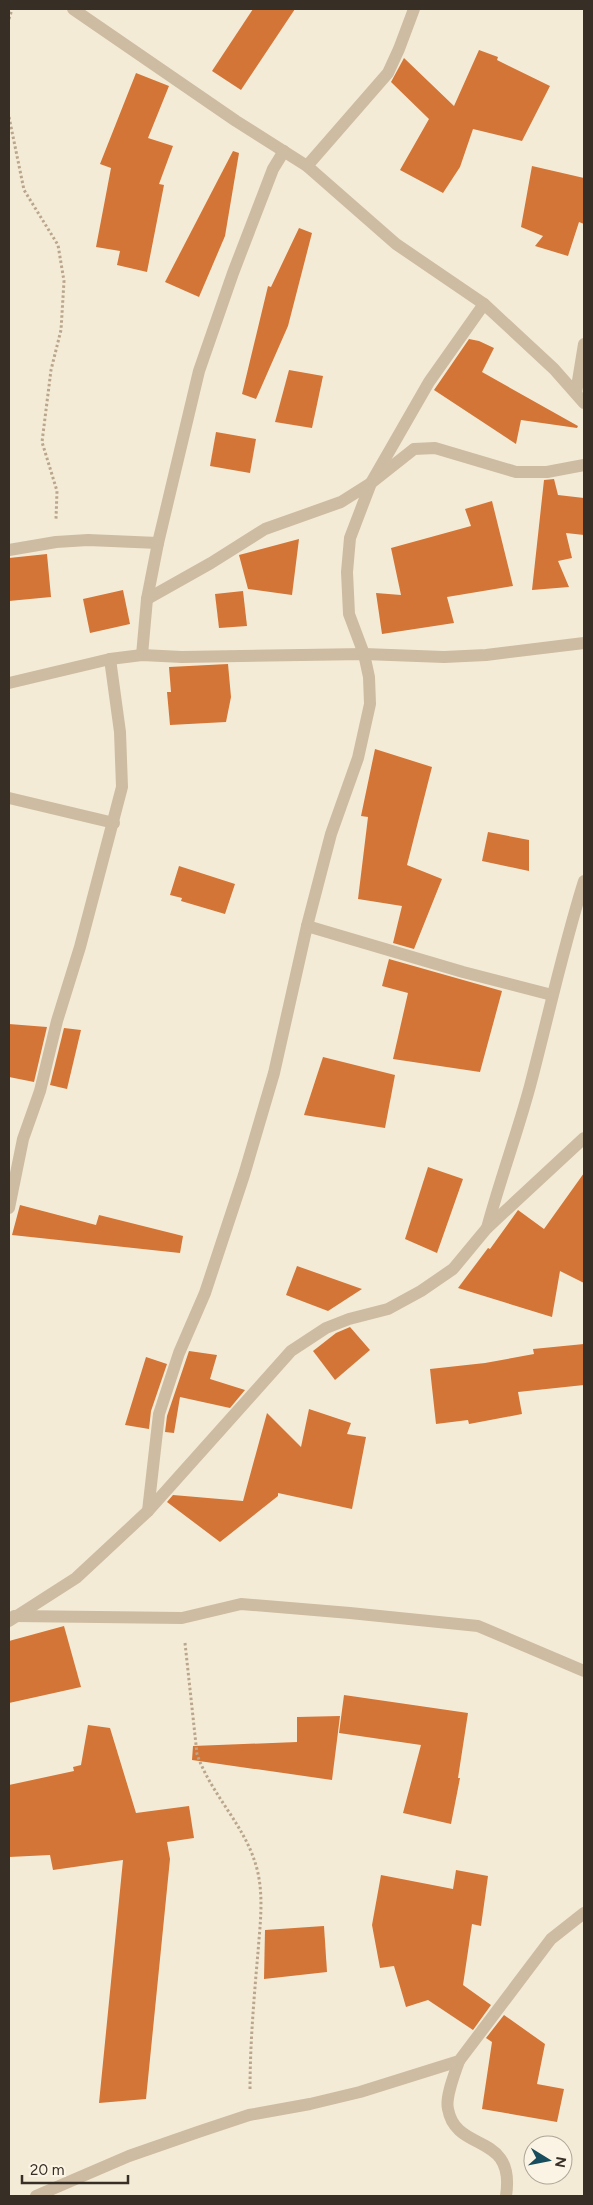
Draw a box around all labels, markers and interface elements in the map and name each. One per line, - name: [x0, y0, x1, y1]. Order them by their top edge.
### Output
- north arrow: [523, 2135, 573, 2185]
- scale bar: [22, 2152, 129, 2184]
- text: N: [551, 2155, 570, 2169]
- text: 20 m: [30, 2161, 64, 2179]

